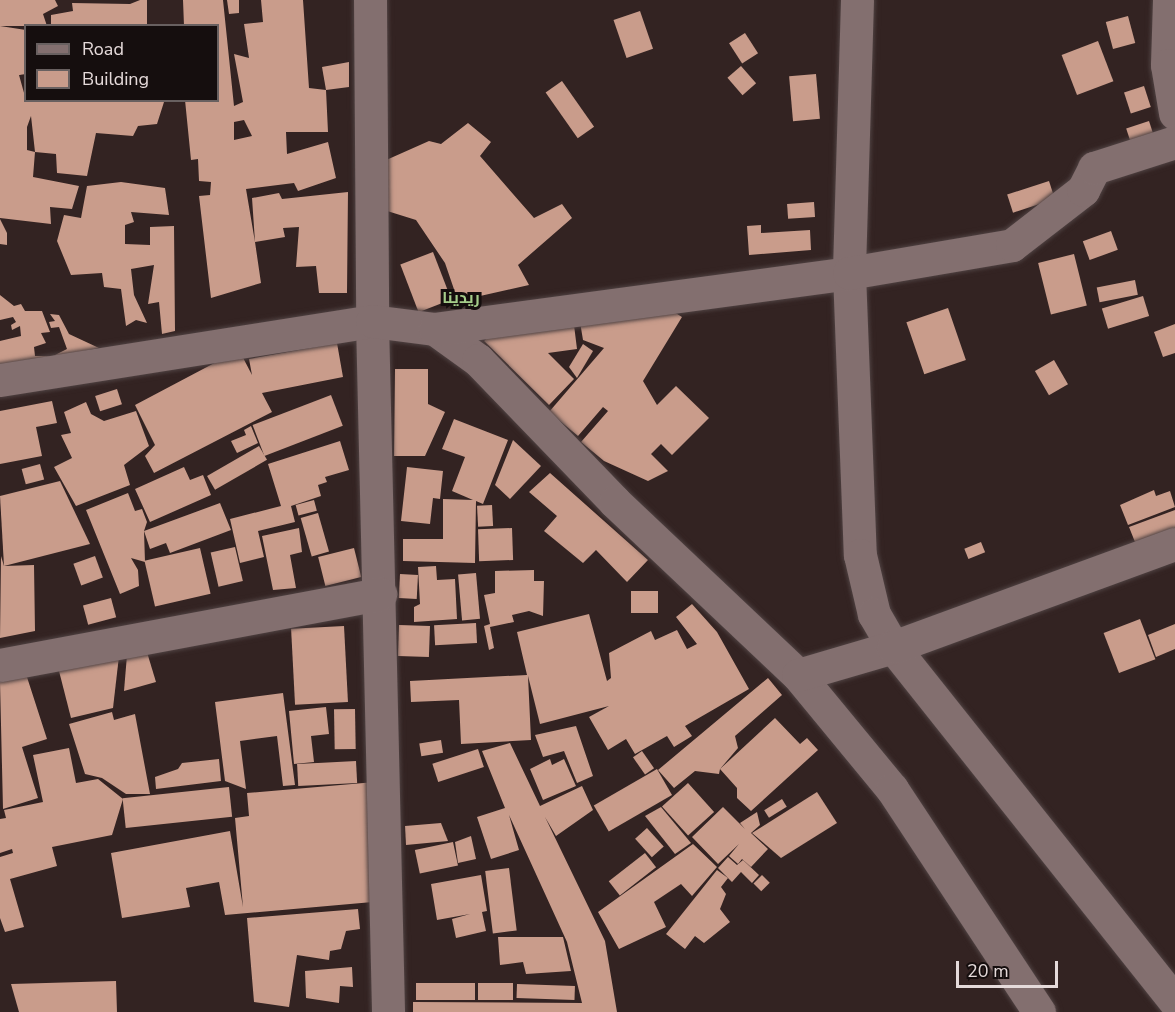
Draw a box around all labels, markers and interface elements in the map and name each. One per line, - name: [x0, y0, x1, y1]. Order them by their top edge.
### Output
- legend: [24, 24, 219, 102]
- text: Road: [82, 37, 124, 61]
- text: Building: [82, 67, 149, 91]
- district label: ريدينا: [442, 288, 480, 308]
- scale bar: [959, 949, 1061, 987]
- text: 20 m: [967, 959, 1009, 983]

